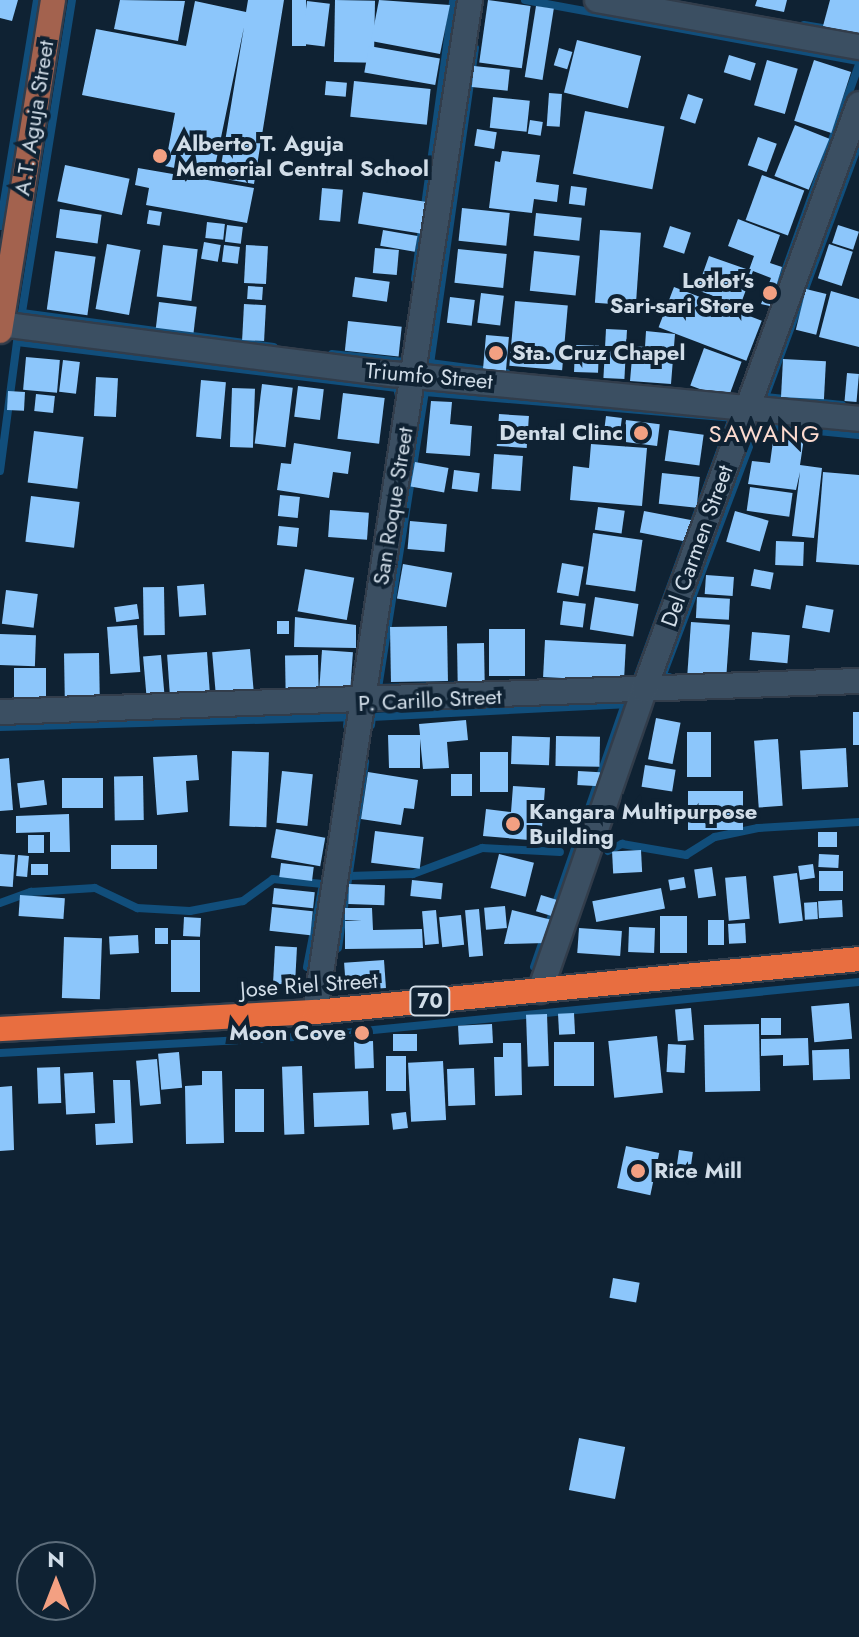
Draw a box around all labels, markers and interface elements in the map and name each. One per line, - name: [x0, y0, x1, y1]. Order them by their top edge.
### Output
- street label: A.T. Aguja Street: [9, 39, 59, 197]
- place label: Alberto T. Aguja Memorial Central School: [176, 130, 429, 182]
- marker: Alberto T. Aguja Memorial Central School: [151, 147, 169, 165]
- place label: Lotlot's Sari-sari Store: [610, 267, 754, 318]
- marker: Lotlot's Sari-sari Store: [761, 284, 779, 302]
- place label: Sta. Cruz Chapel: [512, 340, 685, 366]
- marker: Sta. Cruz Chapel: [487, 344, 505, 362]
- street label: Triumfo Street: [364, 357, 494, 395]
- place label: Dental Clinc: [499, 420, 623, 446]
- district label: SAWANG: [709, 420, 821, 448]
- marker: Dental Clinc: [630, 422, 652, 444]
- street label: San Roque Street: [367, 425, 419, 587]
- street label: Del Carmen Street: [655, 461, 739, 631]
- street label: P. Carillo Street: [357, 683, 503, 717]
- place label: Kangara Multipurpose Building: [529, 798, 757, 850]
- marker: Kangara Multipurpose Building: [504, 815, 522, 833]
- street label: Jose Riel Street: [239, 967, 379, 1003]
- road number: 70: [408, 985, 452, 1017]
- place label: Moon Cove: [229, 1020, 346, 1046]
- marker: Moon Cove: [353, 1024, 371, 1042]
- place label: Rice Mill: [654, 1158, 742, 1184]
- marker: Rice Mill: [629, 1162, 647, 1180]
- north arrow: [16, 1541, 96, 1621]
- text: N: [47, 1543, 65, 1575]

